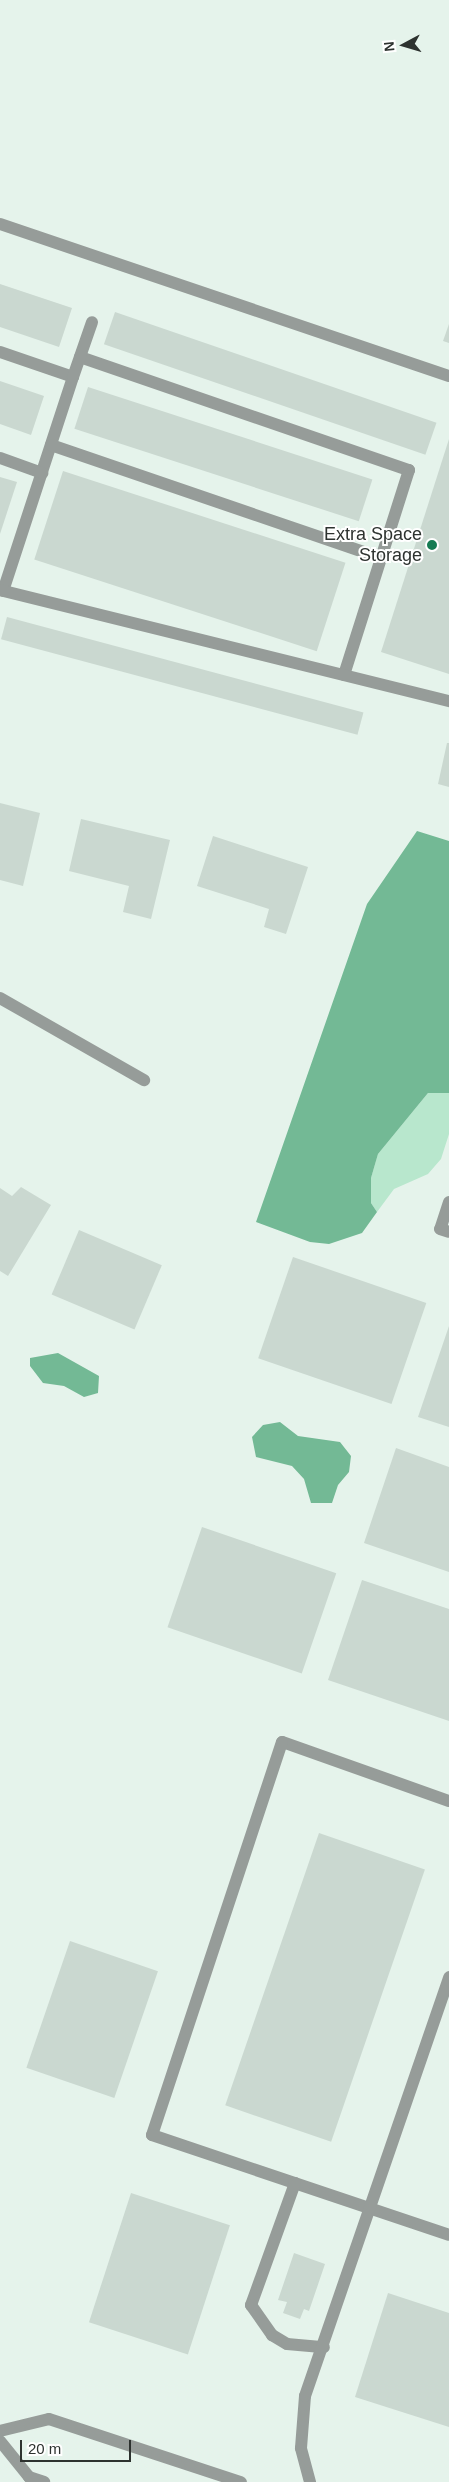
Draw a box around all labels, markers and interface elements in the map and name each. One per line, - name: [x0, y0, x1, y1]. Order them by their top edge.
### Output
- north arrow: [379, 20, 429, 70]
- text: N: [381, 41, 398, 52]
- place label: Extra Space Storage: [324, 524, 422, 566]
- marker: Extra Space Storage: [426, 539, 438, 551]
- scale bar: [22, 2430, 134, 2462]
- text: 20 m: [28, 2440, 61, 2457]

